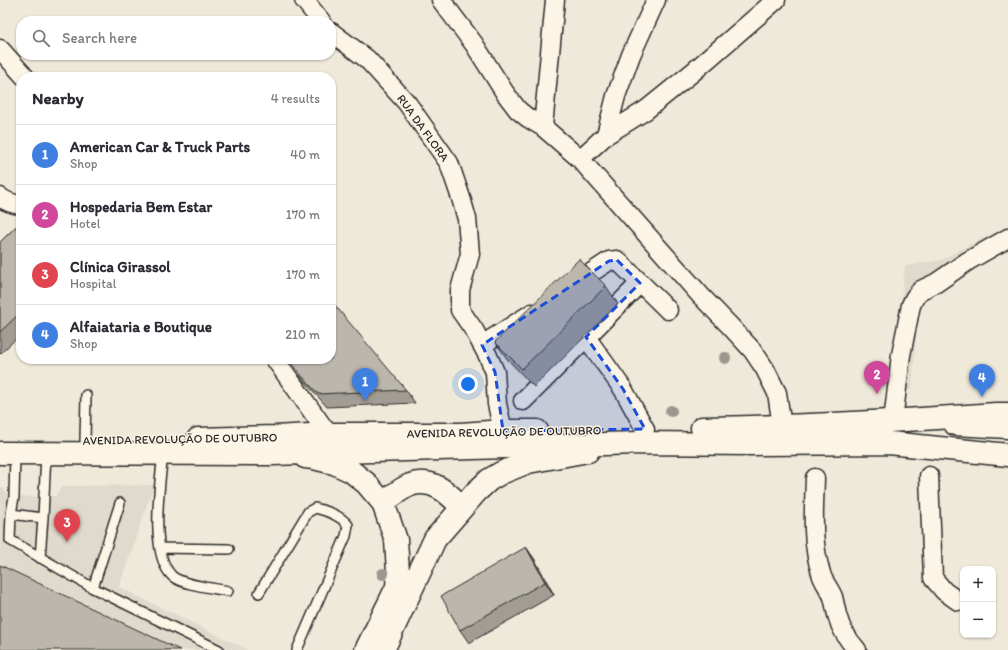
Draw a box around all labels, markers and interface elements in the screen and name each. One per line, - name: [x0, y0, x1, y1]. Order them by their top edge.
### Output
- search box: [16, 16, 336, 60]
- icon: search: [30, 27, 52, 49]
- text: Search here: [62, 29, 137, 47]
- text: Nearby: [32, 88, 84, 108]
- text: 4 results: [271, 91, 320, 106]
- street label: RUA DA FLORA: [394, 92, 452, 164]
- text: American Car & Truck Parts: [70, 138, 250, 156]
- text: 1: [42, 147, 48, 162]
- text: 40 m: [290, 147, 320, 162]
- text: Shop: [70, 156, 97, 171]
- text: Hospedaria Bem Estar: [70, 198, 212, 216]
- text: 2: [42, 207, 48, 222]
- text: 170 m: [286, 207, 320, 222]
- text: Hotel: [70, 216, 100, 231]
- text: Clínica Girassol: [70, 258, 171, 276]
- text: 3: [41, 267, 49, 282]
- text: 170 m: [286, 267, 320, 282]
- text: Hospital: [70, 276, 117, 291]
- text: Alfaiataria e Boutique: [70, 318, 212, 336]
- text: 4: [41, 327, 49, 342]
- text: 210 m: [285, 327, 320, 342]
- text: Shop: [70, 336, 97, 351]
- pin: 2: [864, 361, 890, 394]
- pin: 4: [969, 364, 995, 397]
- pin: 1: [352, 368, 378, 401]
- your location: [458, 374, 478, 394]
- street label: AVENIDA REVOLUÇÃO DE OUTUBRO: [406, 423, 602, 441]
- street label: AVENIDA REVOLUÇÃO DE OUTUBRO: [82, 430, 278, 448]
- pin: 3: [54, 509, 80, 542]
- map controls: [960, 566, 996, 638]
- button: +: [960, 566, 996, 602]
- button: −: [960, 602, 996, 638]

